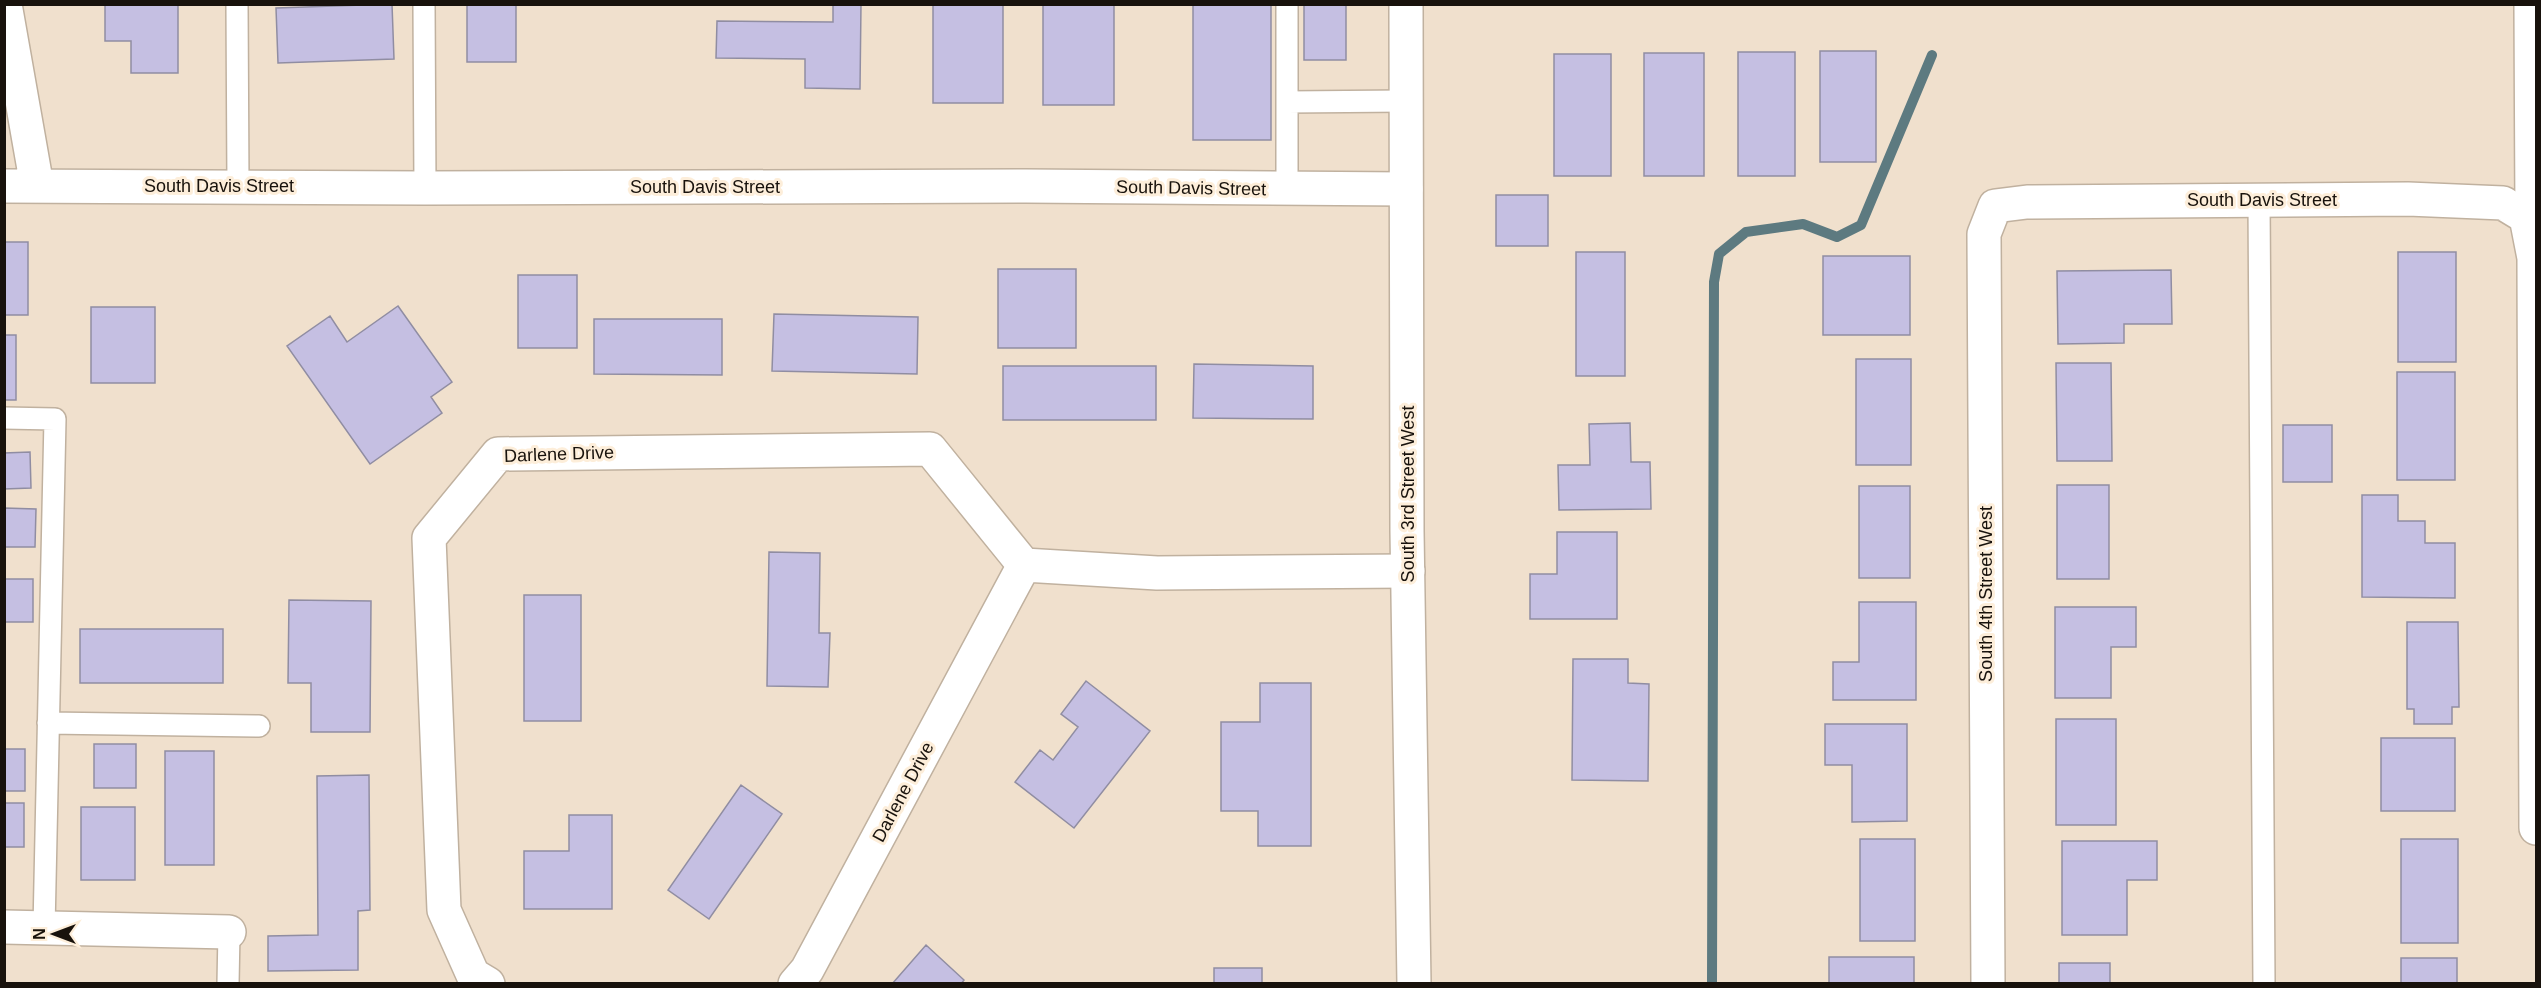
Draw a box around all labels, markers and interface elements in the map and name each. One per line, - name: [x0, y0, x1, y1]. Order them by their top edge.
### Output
- street label: South Davis Street: [144, 176, 294, 196]
- street label: South Davis Street: [630, 177, 780, 197]
- street label: South Davis Street: [1116, 177, 1266, 199]
- street label: South Davis Street: [2187, 190, 2337, 210]
- street label: South 3rd Street West: [1398, 406, 1418, 582]
- street label: Darlene Drive: [504, 442, 614, 466]
- street label: South 4th Street West: [1976, 506, 1996, 682]
- street label: Darlene Drive: [868, 739, 938, 845]
- north arrow: [24, 904, 84, 964]
- text: N: [31, 928, 48, 940]

